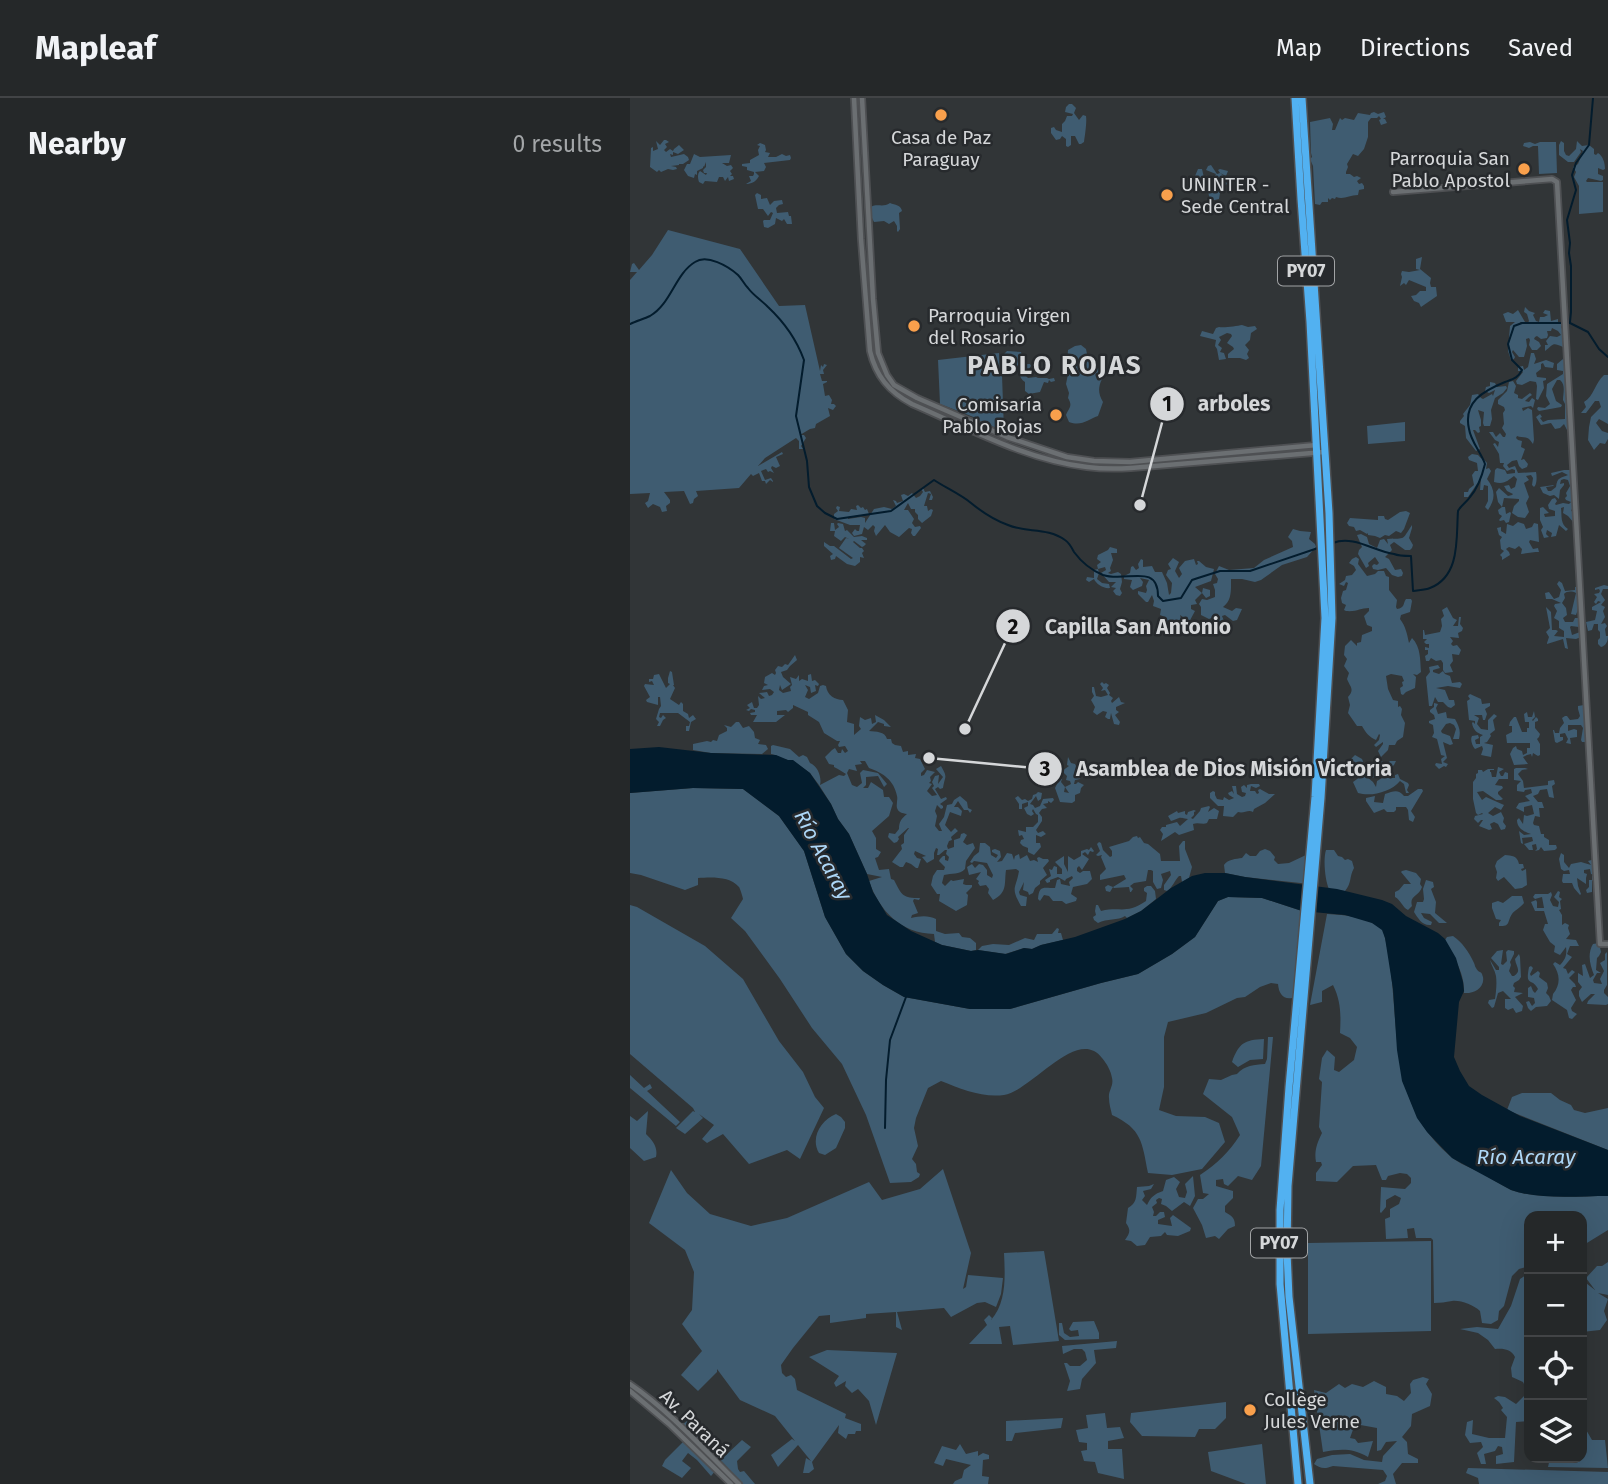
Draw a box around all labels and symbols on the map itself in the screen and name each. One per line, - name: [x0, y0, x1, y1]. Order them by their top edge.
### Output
- marker: Casa de Paz Paraguay: [933, 107, 949, 123]
- place label: Casa de Paz Paraguay: [891, 126, 991, 171]
- place label: Parroquia San Pablo Apostol: [1390, 147, 1510, 192]
- marker: Parroquia San Pablo Apostol: [1516, 161, 1532, 177]
- place label: UNINTER - Sede Central: [1181, 173, 1290, 218]
- marker: UNINTER - Sede Central: [1159, 187, 1175, 203]
- road number: PY07: [1278, 256, 1334, 286]
- place label: Parroquia Virgen del Rosario: [928, 304, 1071, 349]
- marker: Parroquia Virgen del Rosario: [906, 318, 922, 334]
- district label: PABLO ROJAS: [967, 350, 1143, 381]
- callout: arboles: [1149, 383, 1285, 425]
- text: 1: [1162, 391, 1172, 417]
- text: arboles: [1198, 391, 1270, 417]
- place label: Comisaría Pablo Rojas: [942, 393, 1042, 438]
- marker: Comisaría Pablo Rojas: [1048, 407, 1064, 423]
- callout: Capilla San Antonio: [996, 605, 1245, 647]
- text: 2: [1008, 614, 1019, 640]
- text: Capilla San Antonio: [1045, 614, 1231, 640]
- callout: Asamblea de Dios Misión Victoria: [1027, 748, 1406, 790]
- text: 3: [1039, 756, 1051, 782]
- text: Asamblea de Dios Misión Victoria: [1075, 756, 1392, 782]
- water label: Río Acaray: [788, 805, 858, 905]
- water label: Río Acaray: [1477, 1144, 1576, 1170]
- road number: PY07: [1251, 1228, 1307, 1258]
- street label: Av. Paraná: [655, 1385, 734, 1462]
- place label: Collège Jules Verne: [1264, 1388, 1360, 1433]
- marker: Collège Jules Verne: [1242, 1402, 1258, 1418]

